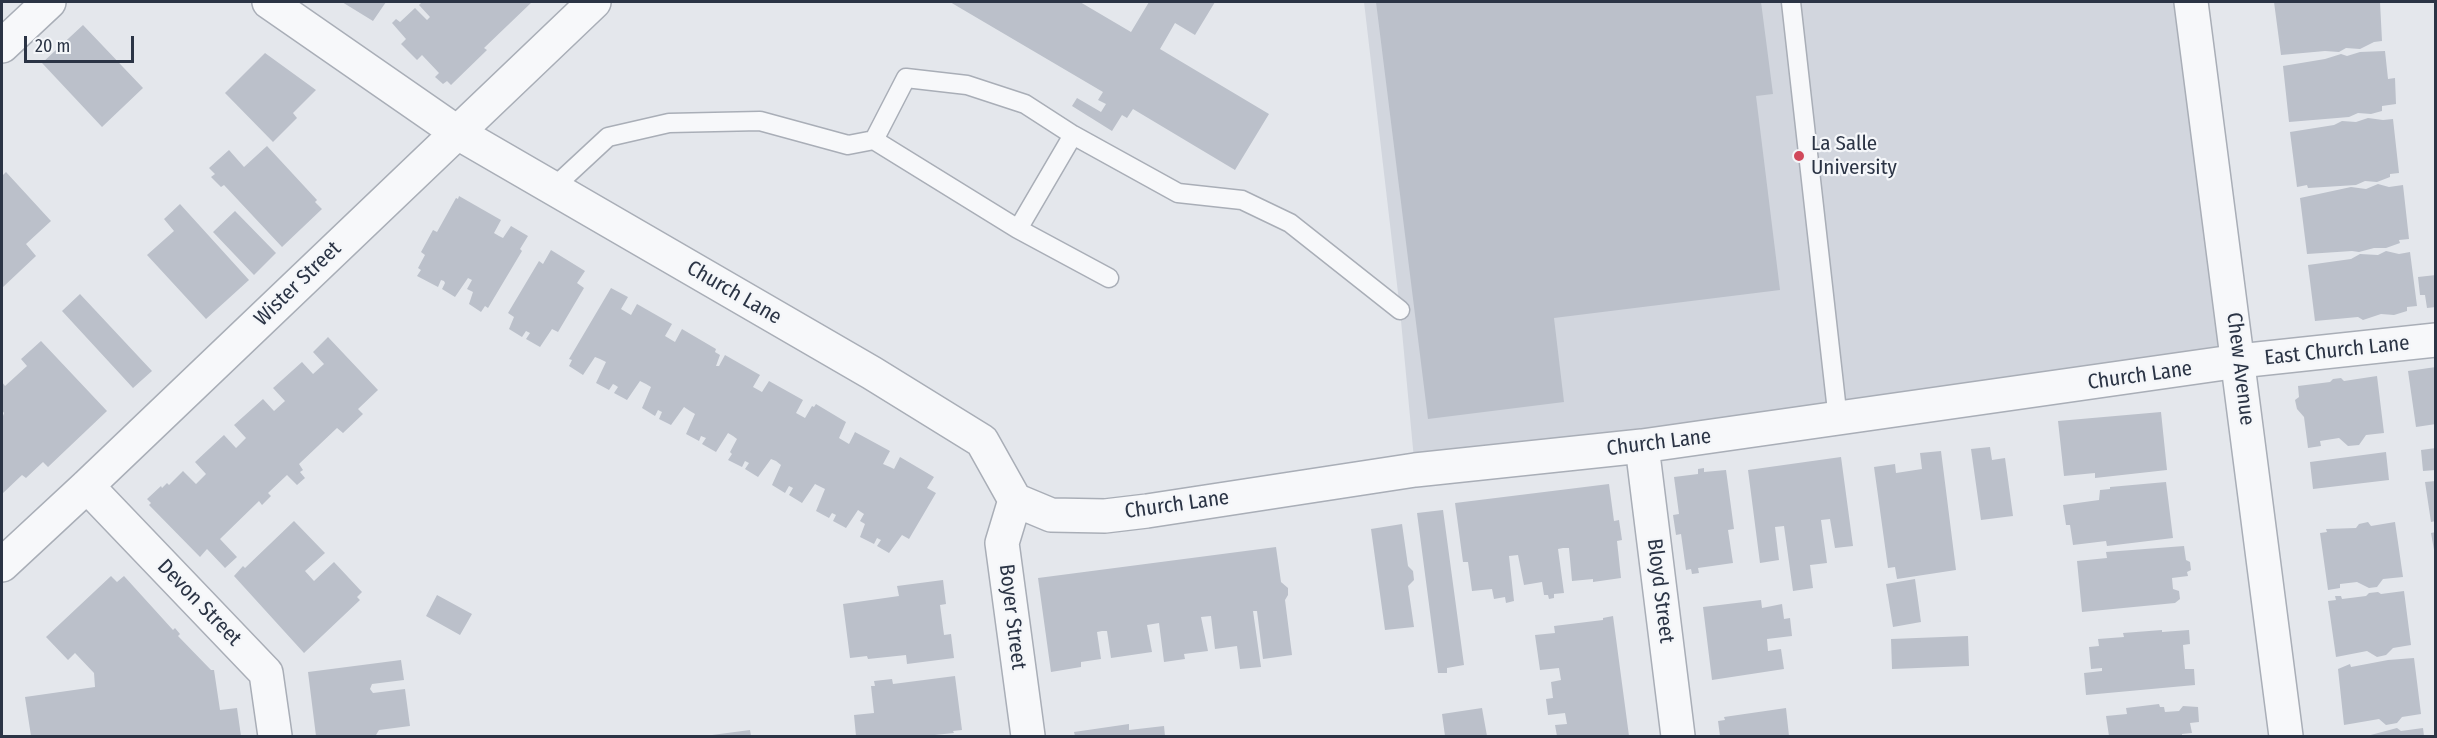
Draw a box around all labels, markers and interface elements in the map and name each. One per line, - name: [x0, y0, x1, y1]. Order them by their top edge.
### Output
- scale bar: [27, 24, 136, 62]
- text: 20 m: [35, 35, 70, 57]
- place label: La Salle University: [1811, 131, 1897, 181]
- marker: La Salle University: [1792, 149, 1806, 163]
- street label: Wister Street: [249, 236, 347, 332]
- street label: Church Lane: [682, 256, 786, 330]
- street label: Chew Avenue: [2221, 311, 2259, 427]
- street label: East Church Lane: [2263, 331, 2411, 371]
- street label: Church Lane: [2086, 356, 2194, 396]
- street label: Church Lane: [1605, 424, 1713, 462]
- street label: Church Lane: [1123, 485, 1231, 525]
- street label: Bloyd Street: [1641, 537, 1679, 645]
- street label: Devon Street: [152, 555, 246, 651]
- street label: Boyer Street: [993, 563, 1031, 671]

